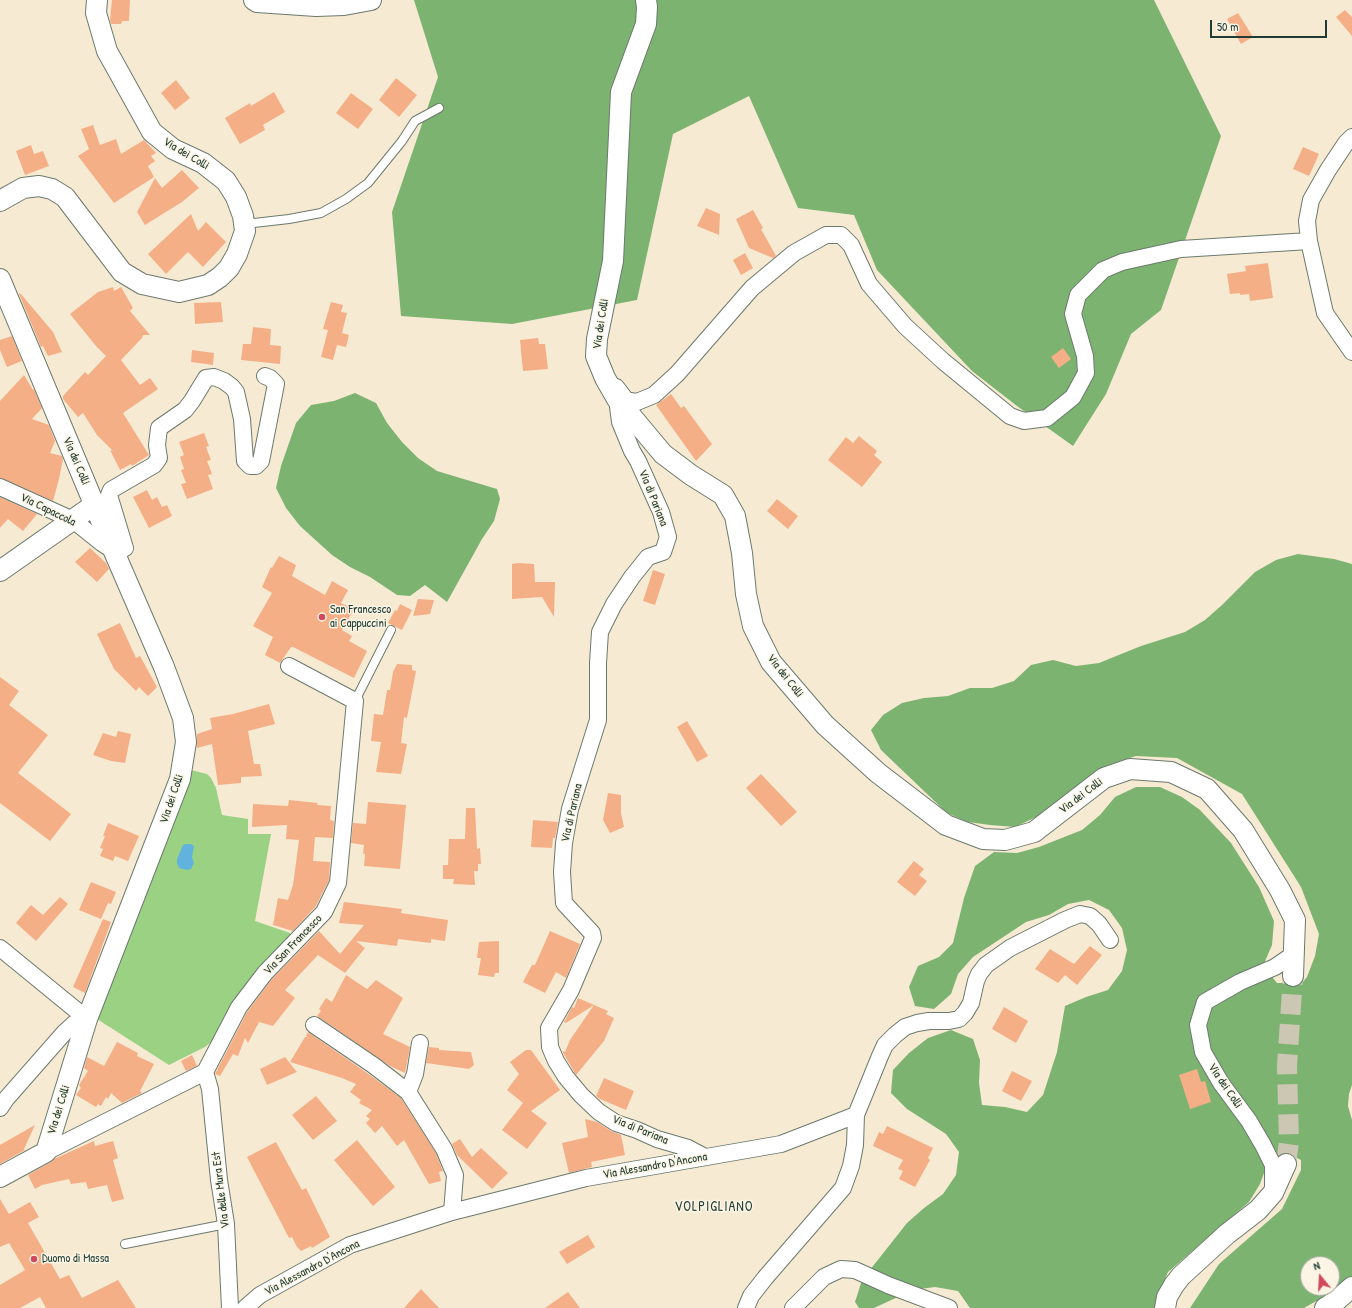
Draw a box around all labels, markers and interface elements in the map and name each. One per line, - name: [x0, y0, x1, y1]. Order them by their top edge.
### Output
- scale bar: [1212, 12, 1329, 38]
- text: 50 m: [1217, 18, 1238, 35]
- street label: Via dei Colli: [160, 135, 212, 173]
- street label: Via dei Colli: [590, 298, 612, 350]
- street label: Via dei Colli: [59, 435, 93, 487]
- street label: Via di Pariana: [635, 468, 671, 528]
- street label: Via Capaccola: [18, 490, 78, 530]
- place label: San Francesco ai Cappuccini: [330, 603, 391, 631]
- marker: San Francesco ai Cappuccini: [317, 612, 327, 622]
- street label: Via dei Colli: [764, 651, 806, 701]
- street label: Via dei Colli: [157, 773, 187, 825]
- street label: Via dei Colli: [1056, 775, 1106, 817]
- street label: Via di Pariana: [558, 782, 586, 844]
- street label: Via San Francesco: [261, 912, 325, 978]
- street label: Via dei Colli: [1205, 1061, 1245, 1111]
- street label: Via dei Colli: [45, 1083, 73, 1137]
- street label: Via di Pariana: [610, 1112, 670, 1148]
- street label: Via Alessandro D'Ancona: [602, 1150, 708, 1182]
- street label: Via delle Mura Est: [209, 1151, 233, 1229]
- district label: VOLPIGLIANO: [674, 1199, 754, 1215]
- street label: Via Alessandro D'Ancona: [262, 1237, 362, 1299]
- place label: Duomo di Massa: [42, 1252, 109, 1266]
- marker: Duomo di Massa: [29, 1254, 39, 1264]
- north arrow: [1300, 1256, 1340, 1296]
- text: N: [1312, 1258, 1322, 1273]

